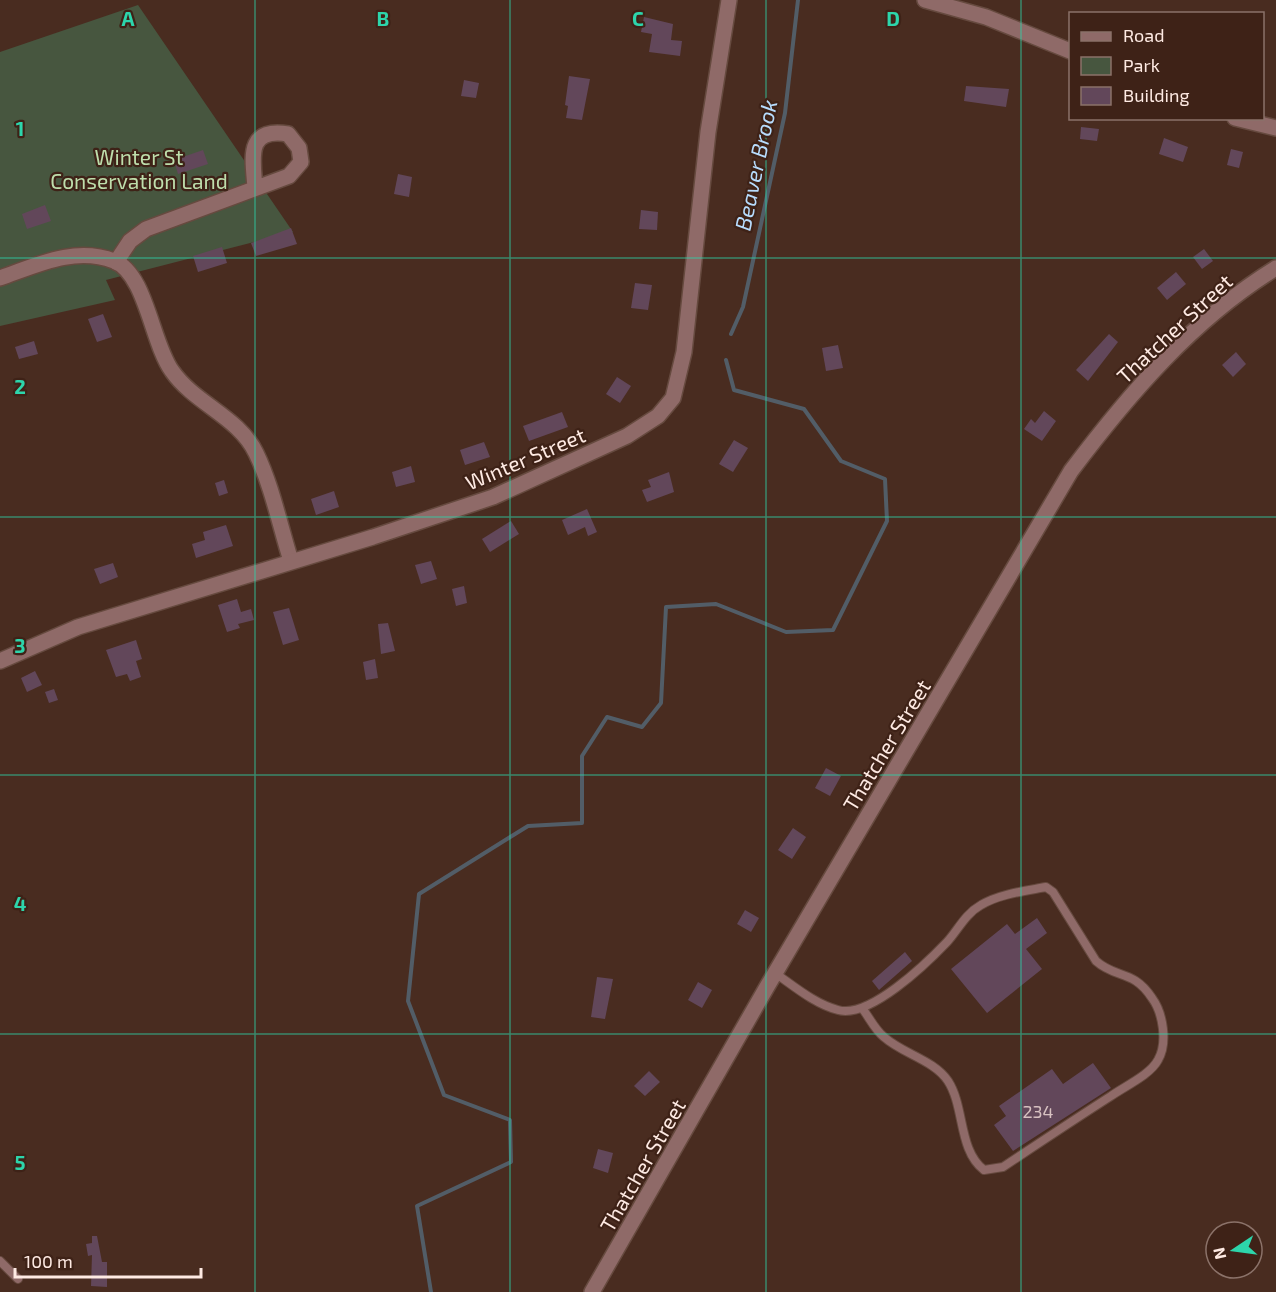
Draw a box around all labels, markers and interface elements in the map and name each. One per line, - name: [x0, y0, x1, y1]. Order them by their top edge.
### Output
- text: A: [121, 6, 135, 30]
- text: B: [377, 6, 389, 30]
- text: C: [632, 6, 644, 30]
- text: D: [886, 6, 900, 30]
- legend: [1069, 12, 1264, 120]
- text: Road: [1123, 24, 1164, 46]
- text: Park: [1123, 54, 1160, 76]
- text: Building: [1123, 84, 1190, 106]
- water label: Beaver Brook: [728, 97, 782, 233]
- text: 1: [16, 116, 24, 140]
- park label: Winter St Conservation Land: [50, 144, 228, 193]
- street label: Thatcher Street: [1111, 268, 1237, 388]
- text: 2: [14, 374, 26, 398]
- street label: Winter Street: [461, 422, 589, 494]
- text: 3: [14, 633, 26, 657]
- street label: Thatcher Street: [837, 675, 935, 815]
- text: 4: [14, 891, 27, 915]
- street label: Thatcher Street: [594, 1094, 690, 1236]
- house number: 234: [1022, 1100, 1054, 1122]
- text: 5: [14, 1150, 26, 1174]
- north arrow: [1204, 1220, 1264, 1280]
- scale bar: [15, 1241, 201, 1279]
- text: N: [1208, 1246, 1229, 1261]
- text: 100 m: [24, 1250, 73, 1272]

